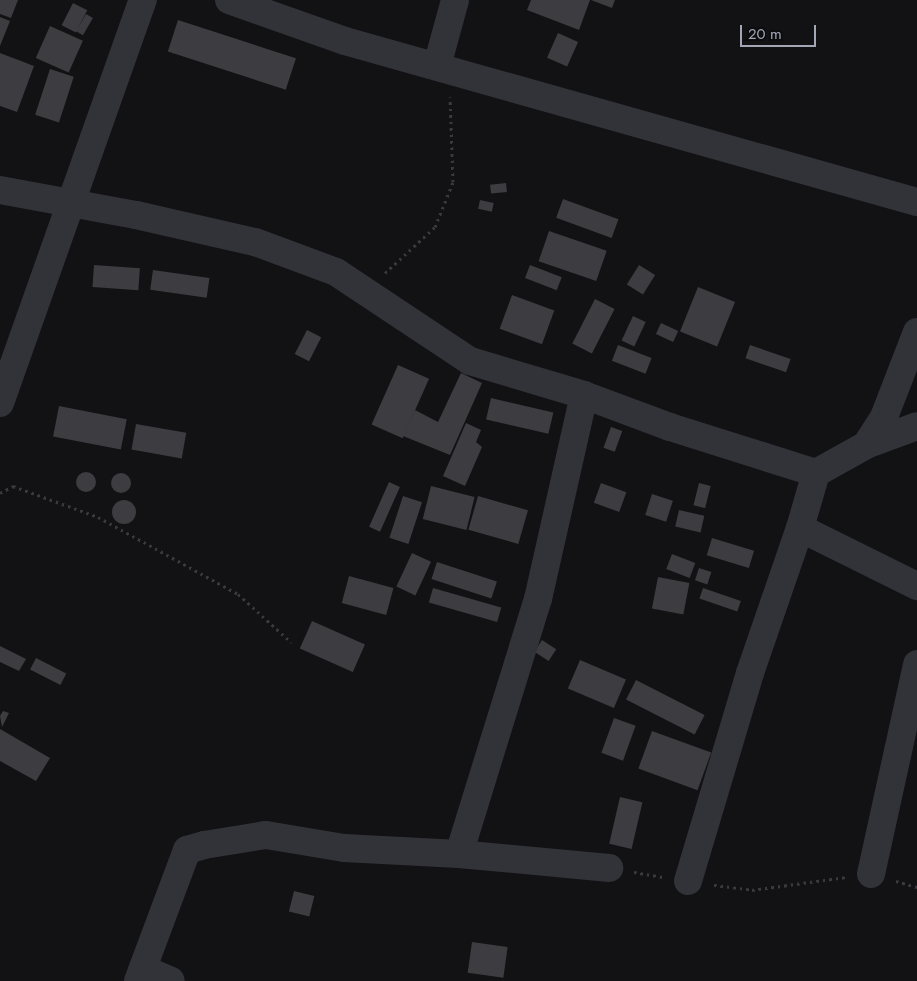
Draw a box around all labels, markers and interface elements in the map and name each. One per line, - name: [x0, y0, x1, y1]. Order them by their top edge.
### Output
- scale bar: [742, 15, 818, 47]
- text: 20 m: [748, 23, 782, 45]

